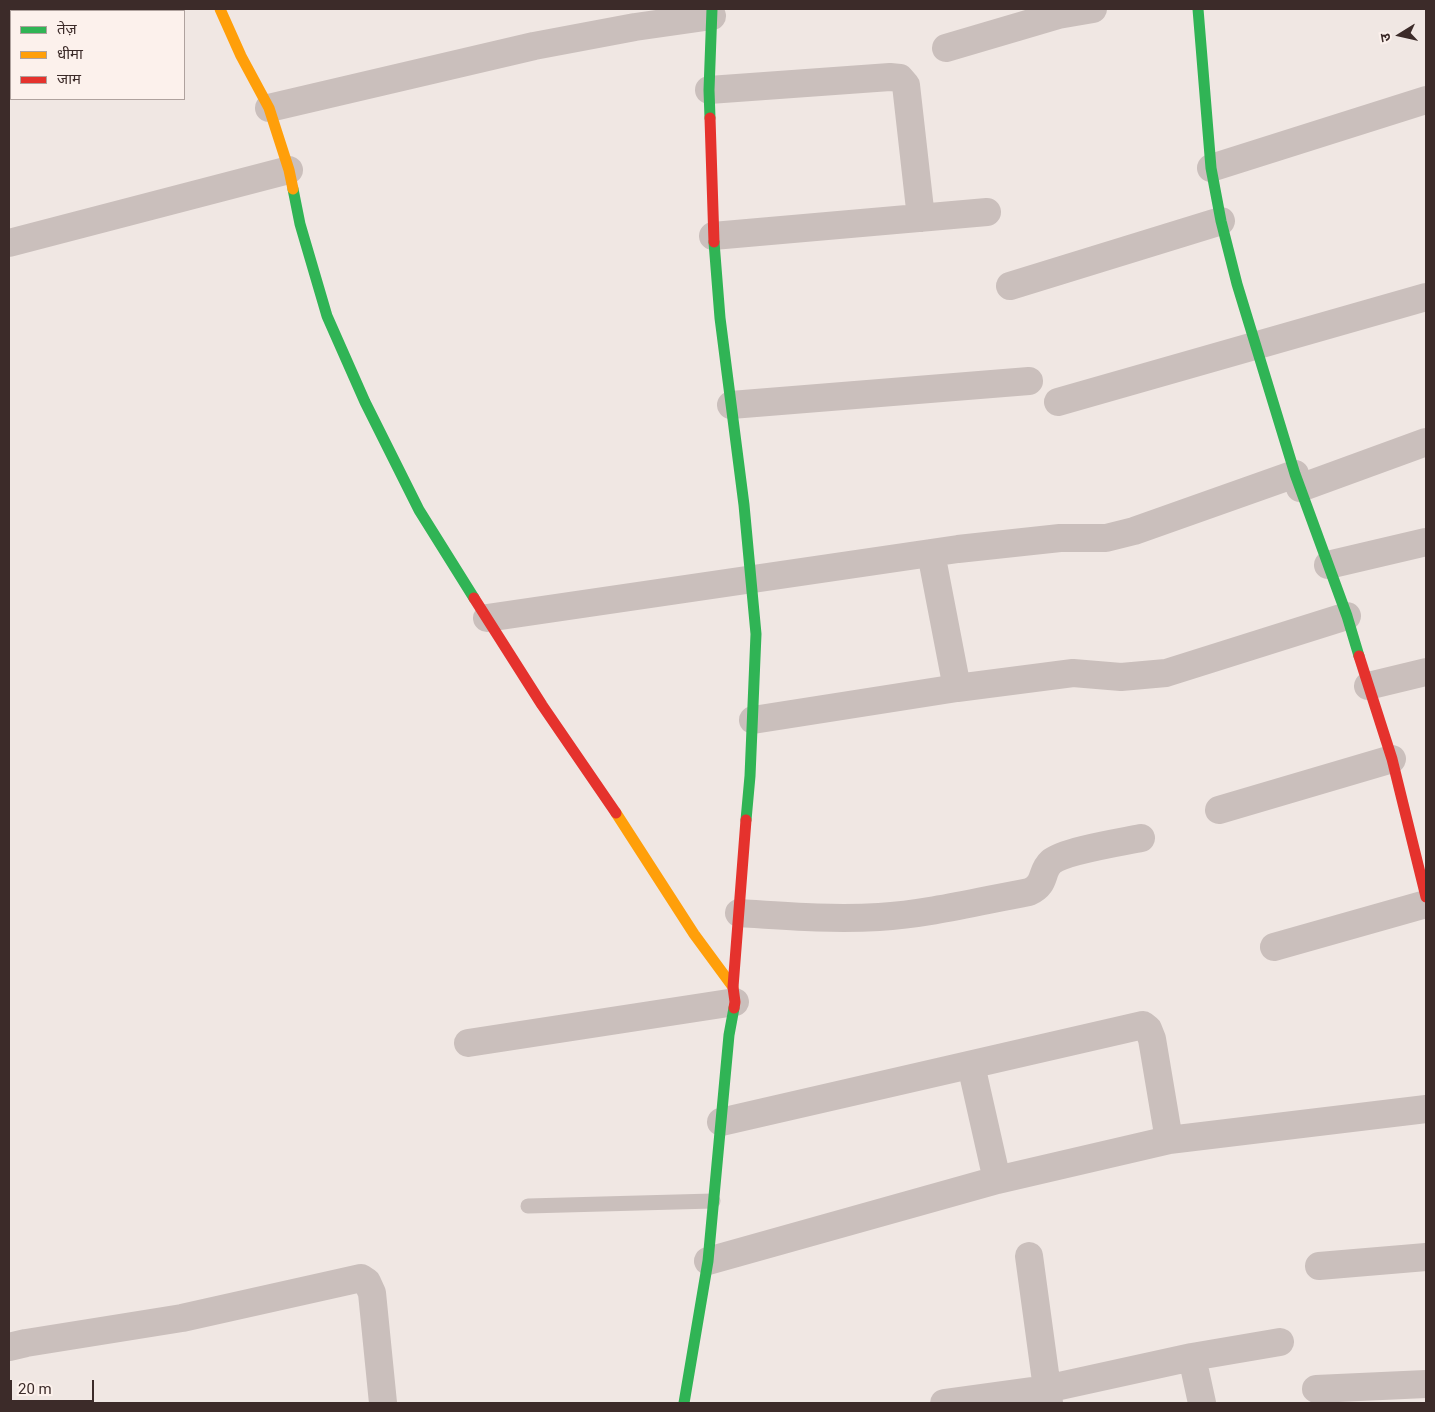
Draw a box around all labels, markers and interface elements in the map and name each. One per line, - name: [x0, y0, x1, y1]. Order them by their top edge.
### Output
- legend: [10, 10, 185, 100]
- north arrow: [1375, 10, 1425, 60]
- text: तेज़: [57, 20, 77, 38]
- text: उ: [1377, 32, 1394, 43]
- text: धीमा: [57, 45, 83, 63]
- text: जाम: [57, 70, 81, 88]
- scale bar: [12, 1370, 96, 1402]
- text: 20 m: [18, 1380, 52, 1398]

